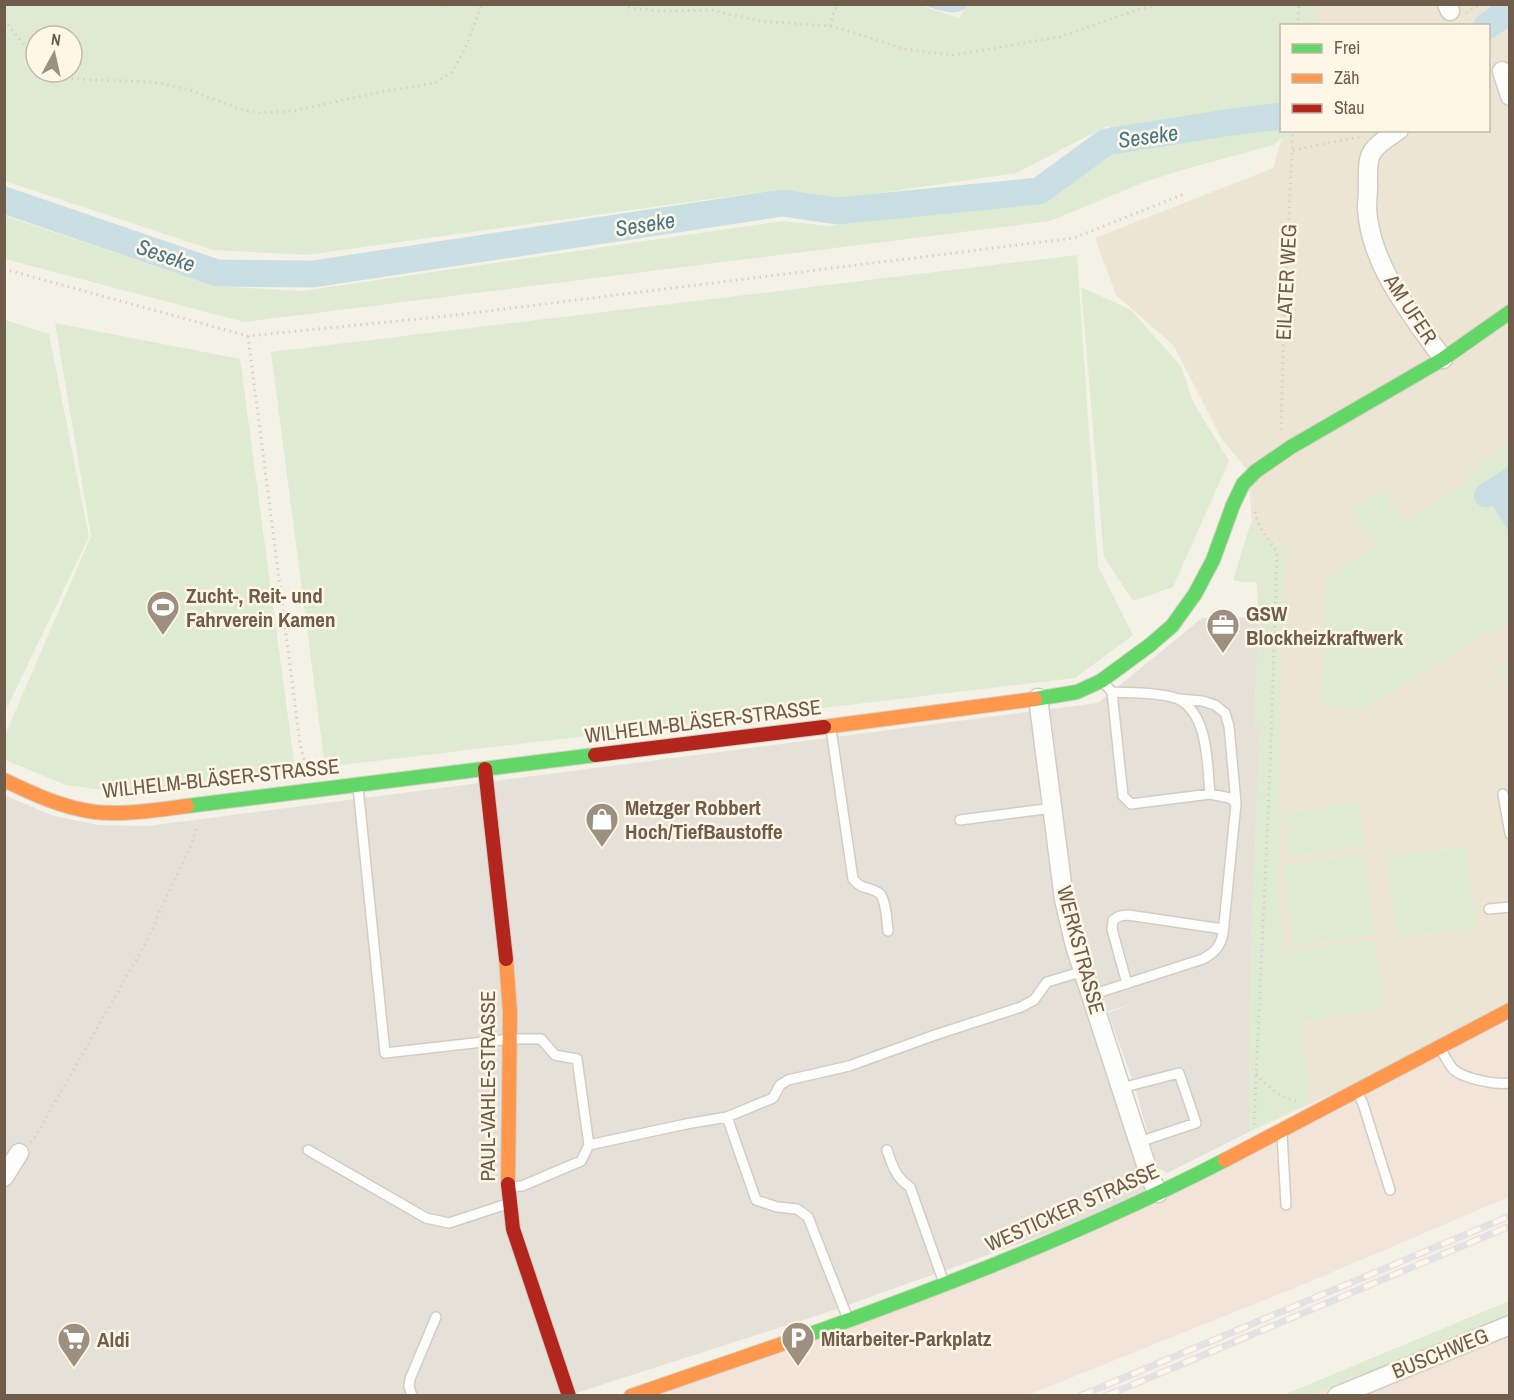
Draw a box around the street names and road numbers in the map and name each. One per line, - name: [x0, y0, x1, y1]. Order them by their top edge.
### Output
- street label: EILATER WEG: [1268, 223, 1304, 341]
- street label: AM UFER: [1377, 268, 1444, 349]
- street label: WILHELM-BLÄSER-STRASSE: [583, 692, 823, 750]
- street label: WILHELM-BLÄSER-STRASSE: [101, 751, 341, 805]
- street label: WERKSTRASSE: [1050, 882, 1112, 1018]
- street label: PAUL-VAHLE-STRASSE: [473, 991, 502, 1181]
- street label: WESTICKER STRASSE: [980, 1156, 1164, 1258]
- street label: BUSCHWEG: [1388, 1321, 1492, 1385]

